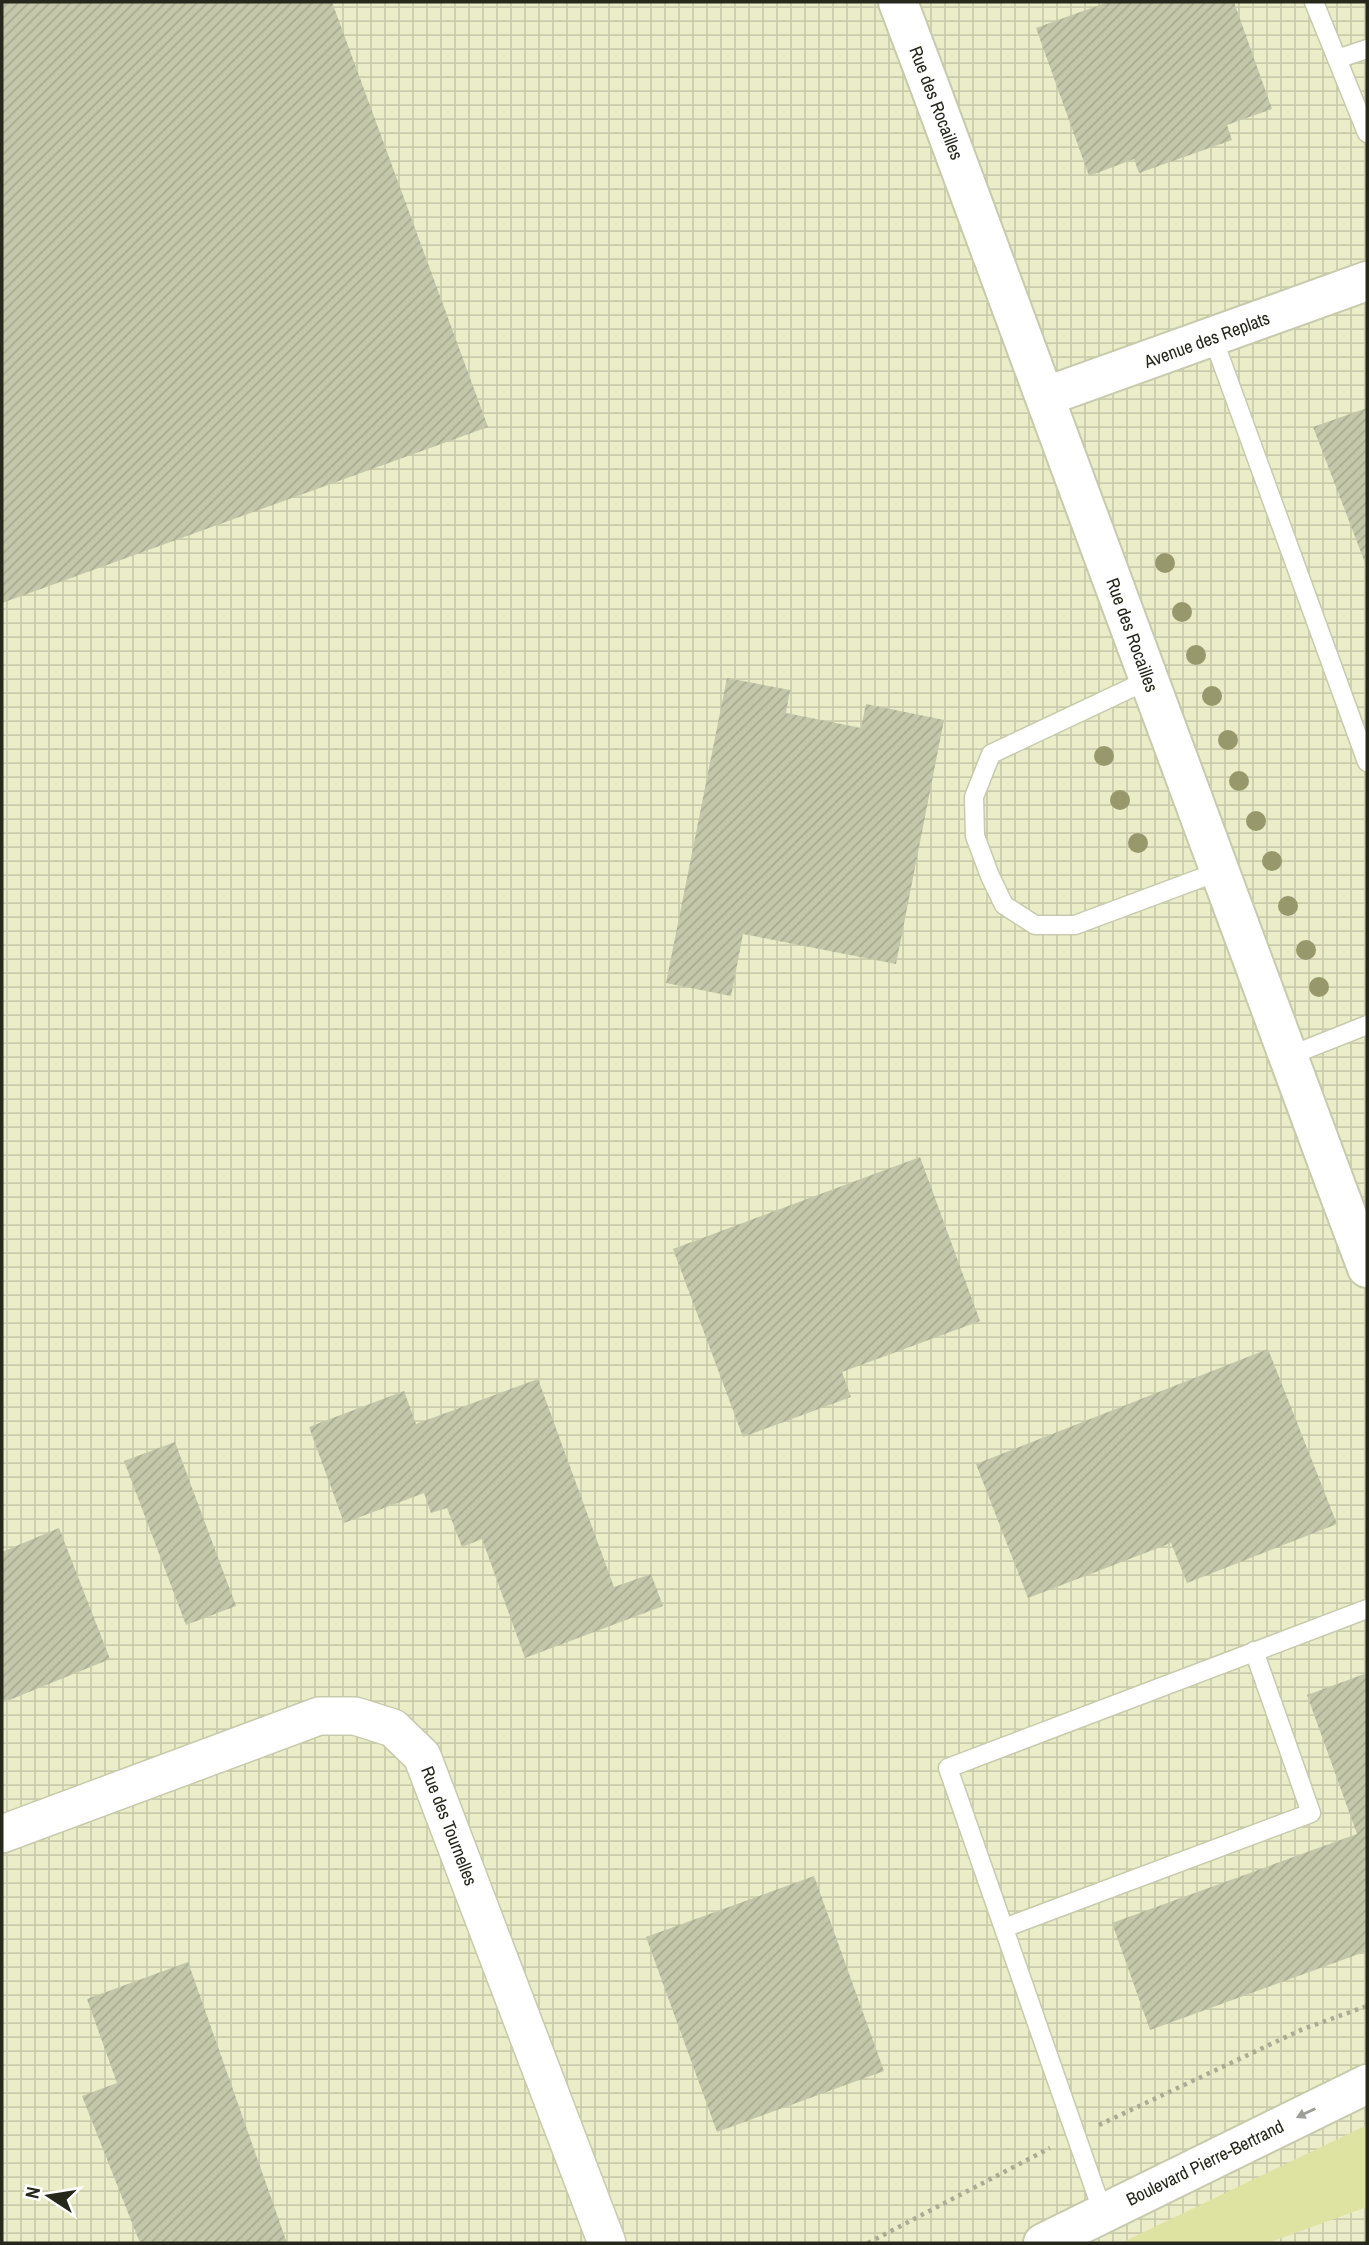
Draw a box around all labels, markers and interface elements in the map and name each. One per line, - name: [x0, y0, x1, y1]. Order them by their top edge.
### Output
- street label: Rue des Rocailles: [903, 42, 970, 163]
- street label: Avenue des Replats: [1140, 305, 1273, 374]
- street label: Rue des Rocailles: [1100, 574, 1165, 695]
- street label: Rue des Tournelles: [415, 1762, 484, 1889]
- one-way arrow: [1296, 2108, 1316, 2119]
- street label: Boulevard Pierre-Bertrand: [1122, 2114, 1288, 2212]
- north arrow: [14, 2161, 84, 2231]
- text: N: [18, 2184, 46, 2201]

